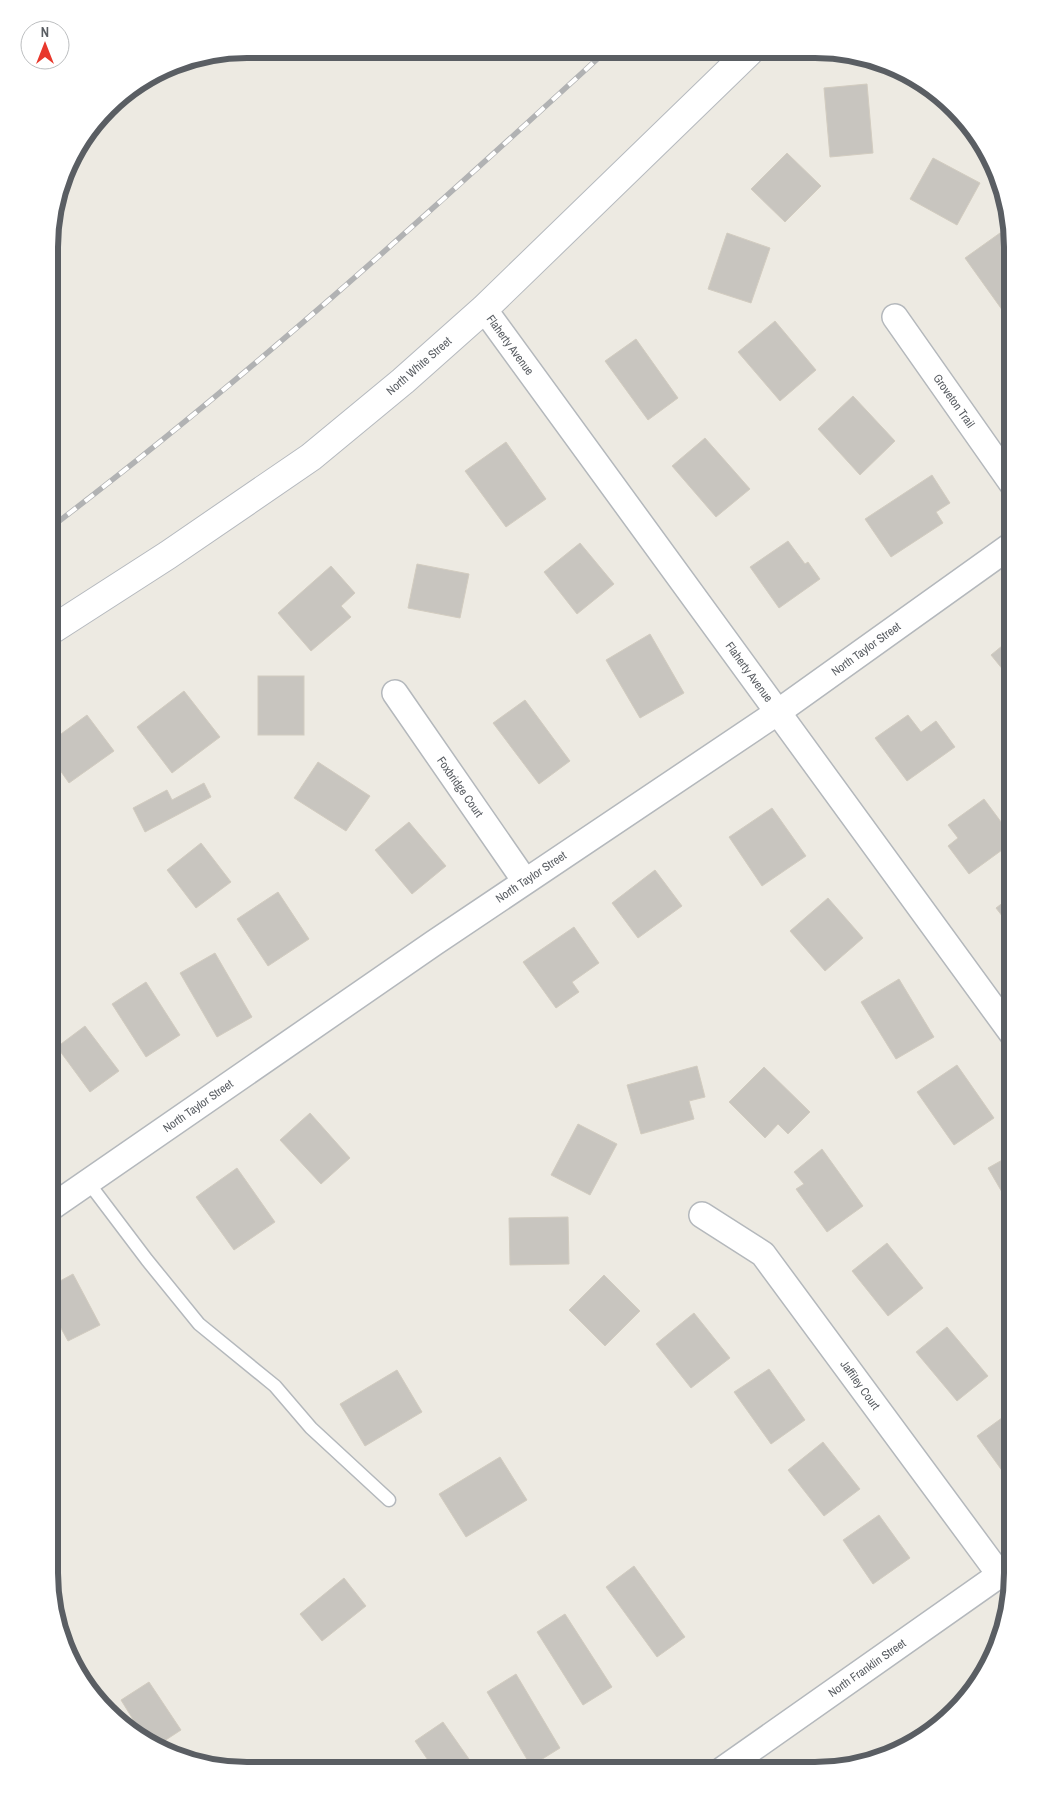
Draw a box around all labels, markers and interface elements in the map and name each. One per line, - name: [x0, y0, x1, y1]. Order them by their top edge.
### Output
- north arrow: [20, 20, 70, 70]
- text: N: [41, 23, 49, 41]
- street label: Flaherty Avenue: [483, 312, 537, 378]
- street label: North White Street: [383, 333, 455, 399]
- street label: Groveton Trail: [930, 371, 978, 431]
- street label: North Taylor Street: [828, 618, 904, 680]
- street label: Flaherty Avenue: [722, 639, 776, 705]
- street label: Foxbridge Court: [433, 753, 487, 821]
- street label: North Taylor Street: [493, 847, 570, 907]
- street label: North Taylor Street: [160, 1076, 236, 1136]
- street label: Jaffiley Court: [837, 1357, 884, 1413]
- street label: North Franklin Street: [825, 1635, 909, 1701]

